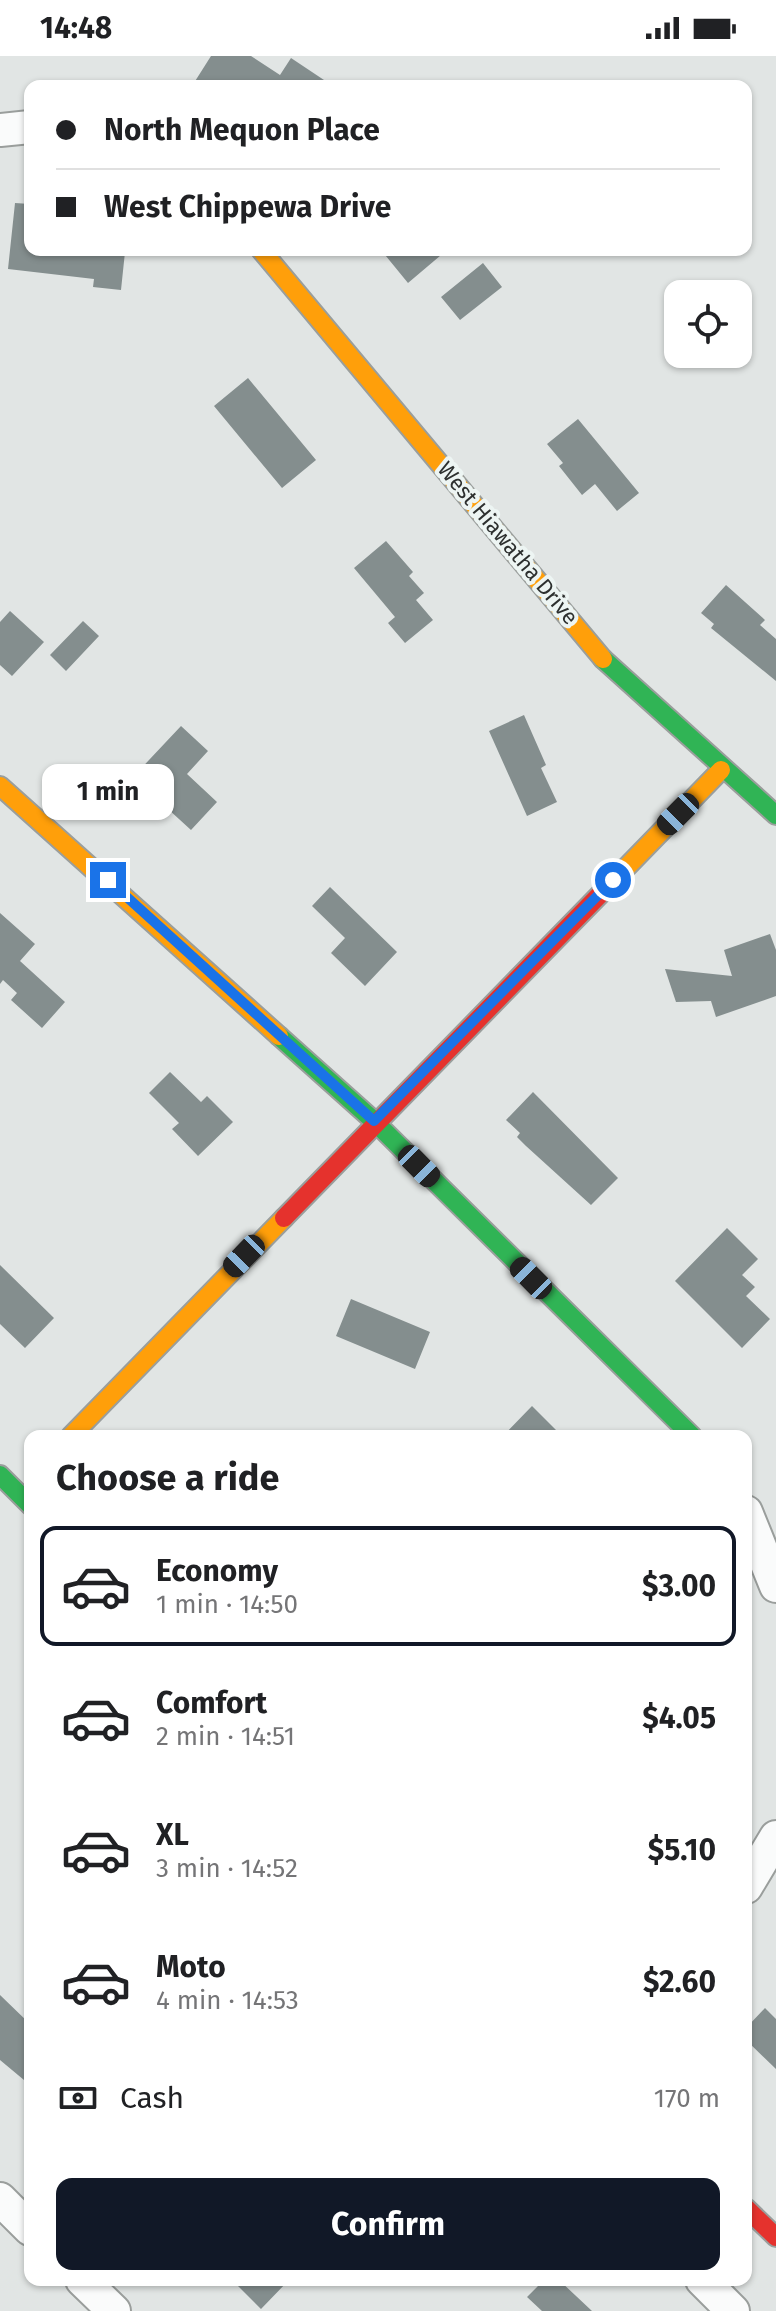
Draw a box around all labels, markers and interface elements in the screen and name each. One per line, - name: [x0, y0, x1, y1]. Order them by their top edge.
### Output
- text: 14:48: [40, 10, 112, 46]
- text: North Mequon Place: [104, 112, 380, 148]
- text: West Chippewa Drive: [104, 189, 391, 225]
- map controls: [664, 280, 752, 368]
- button: locate: [664, 280, 752, 368]
- street label: West Hiawatha Drive: [432, 456, 584, 630]
- callout: 1 min: [42, 764, 174, 820]
- text: 1 min: [77, 776, 139, 807]
- car: [653, 789, 703, 839]
- route end: [90, 862, 126, 898]
- route start: [595, 862, 631, 898]
- car: [394, 1141, 444, 1191]
- car: [219, 1230, 269, 1282]
- car: [506, 1253, 556, 1303]
- text: Choose a ride: [56, 1456, 279, 1500]
- icon: car: [60, 1550, 132, 1622]
- text: Economy: [156, 1553, 278, 1589]
- text: $3.00: [642, 1568, 716, 1604]
- text: 1 min · 14:50: [156, 1589, 298, 1620]
- icon: car: [60, 1682, 132, 1754]
- text: Comfort: [156, 1685, 267, 1721]
- text: $4.05: [642, 1700, 716, 1736]
- text: 2 min · 14:51: [156, 1721, 295, 1752]
- icon: car: [60, 1814, 132, 1886]
- text: XL: [156, 1817, 189, 1853]
- text: $5.10: [648, 1832, 716, 1868]
- text: 3 min · 14:52: [156, 1853, 298, 1884]
- icon: car: [60, 1946, 132, 2018]
- text: Moto: [156, 1949, 226, 1985]
- text: $2.60: [643, 1964, 716, 2000]
- text: 4 min · 14:53: [156, 1985, 299, 2016]
- icon: cash: [56, 2076, 100, 2120]
- text: Cash: [120, 2080, 184, 2116]
- text: 170 m: [654, 2083, 720, 2114]
- button: Confirm: [56, 2178, 720, 2270]

